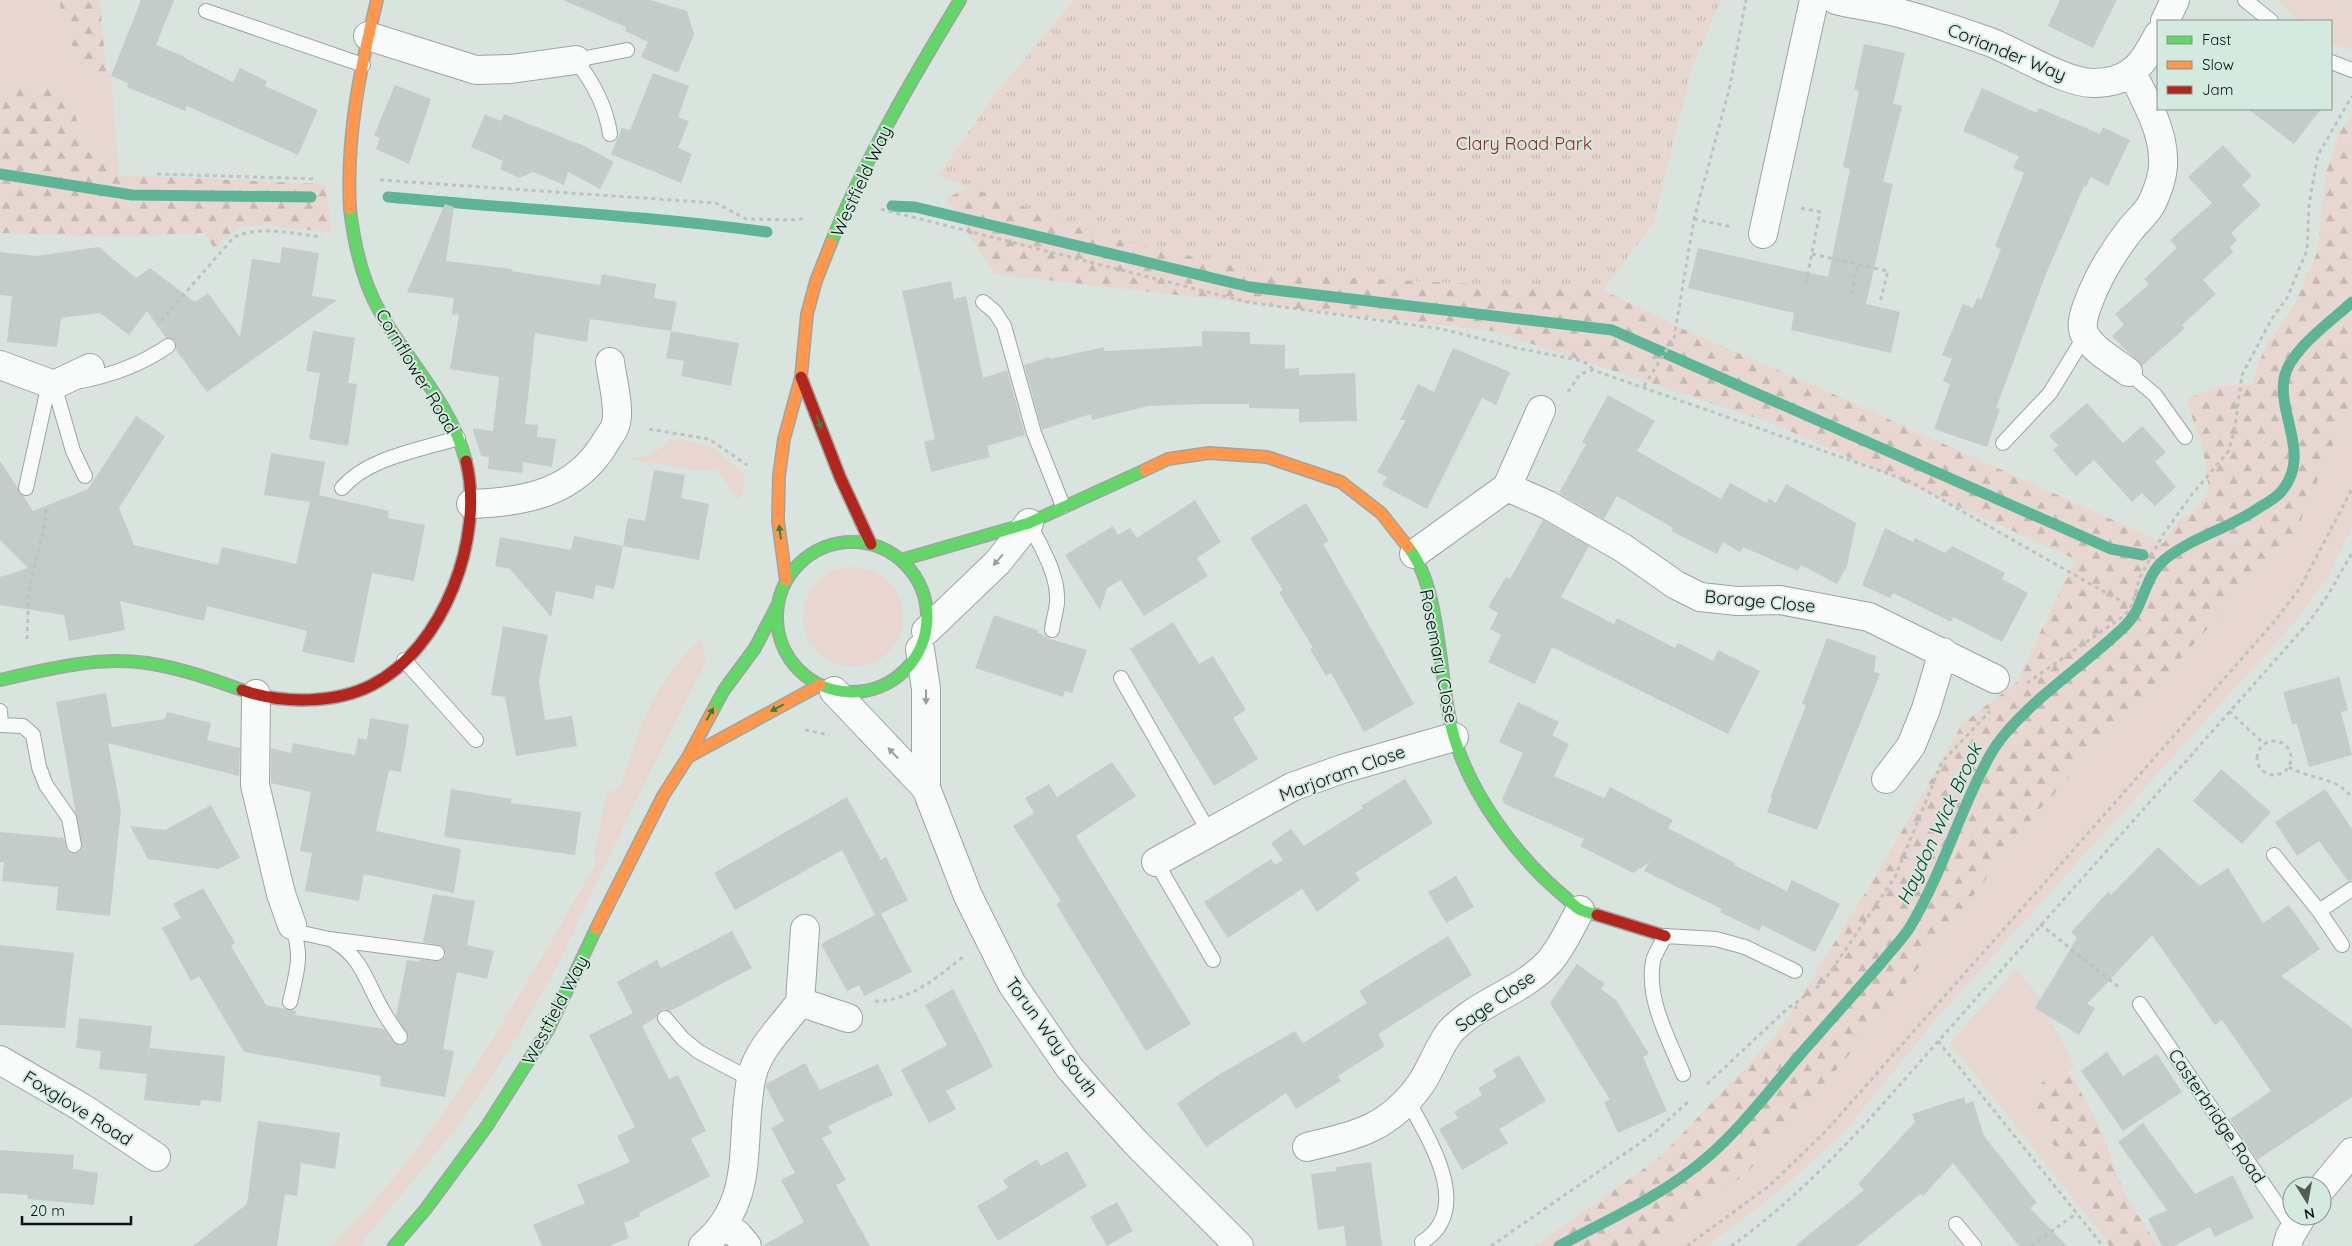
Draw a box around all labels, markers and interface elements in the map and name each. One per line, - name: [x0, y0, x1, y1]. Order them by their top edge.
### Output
- street label: Coriander Way: [1944, 18, 2070, 86]
- legend: [2157, 20, 2332, 110]
- text: Fast: [2202, 30, 2231, 49]
- text: Slow: [2202, 55, 2234, 74]
- text: Jam: [2202, 80, 2233, 99]
- street label: Westfield Way: [825, 122, 897, 240]
- park label: Clary Road Park: [1456, 132, 1592, 155]
- street label: Cornflower Road: [371, 304, 463, 438]
- one-way arrow: [815, 415, 823, 430]
- one-way arrow: [776, 523, 784, 539]
- one-way arrow: [993, 554, 1004, 567]
- street label: Borage Close: [1704, 585, 1816, 617]
- street label: Rosemary Close: [1415, 587, 1463, 725]
- one-way arrow: [922, 689, 930, 705]
- one-way arrow: [770, 704, 784, 712]
- one-way arrow: [706, 708, 715, 721]
- water label: Haydon Wick Brook: [1891, 738, 1988, 908]
- street label: Marjoram Close: [1276, 740, 1408, 806]
- one-way arrow: [887, 747, 899, 759]
- street label: Westfield Way: [517, 951, 593, 1069]
- street label: Sage Close: [1451, 965, 1539, 1037]
- street label: Torun Way South: [1001, 972, 1103, 1102]
- street label: Casterbridge Road: [2163, 1044, 2271, 1188]
- street label: Foxglove Road: [19, 1065, 137, 1151]
- north arrow: [2282, 1176, 2332, 1226]
- scale bar: [22, 1194, 131, 1226]
- text: 20 m: [30, 1201, 65, 1220]
- text: N: [2303, 1204, 2316, 1224]

